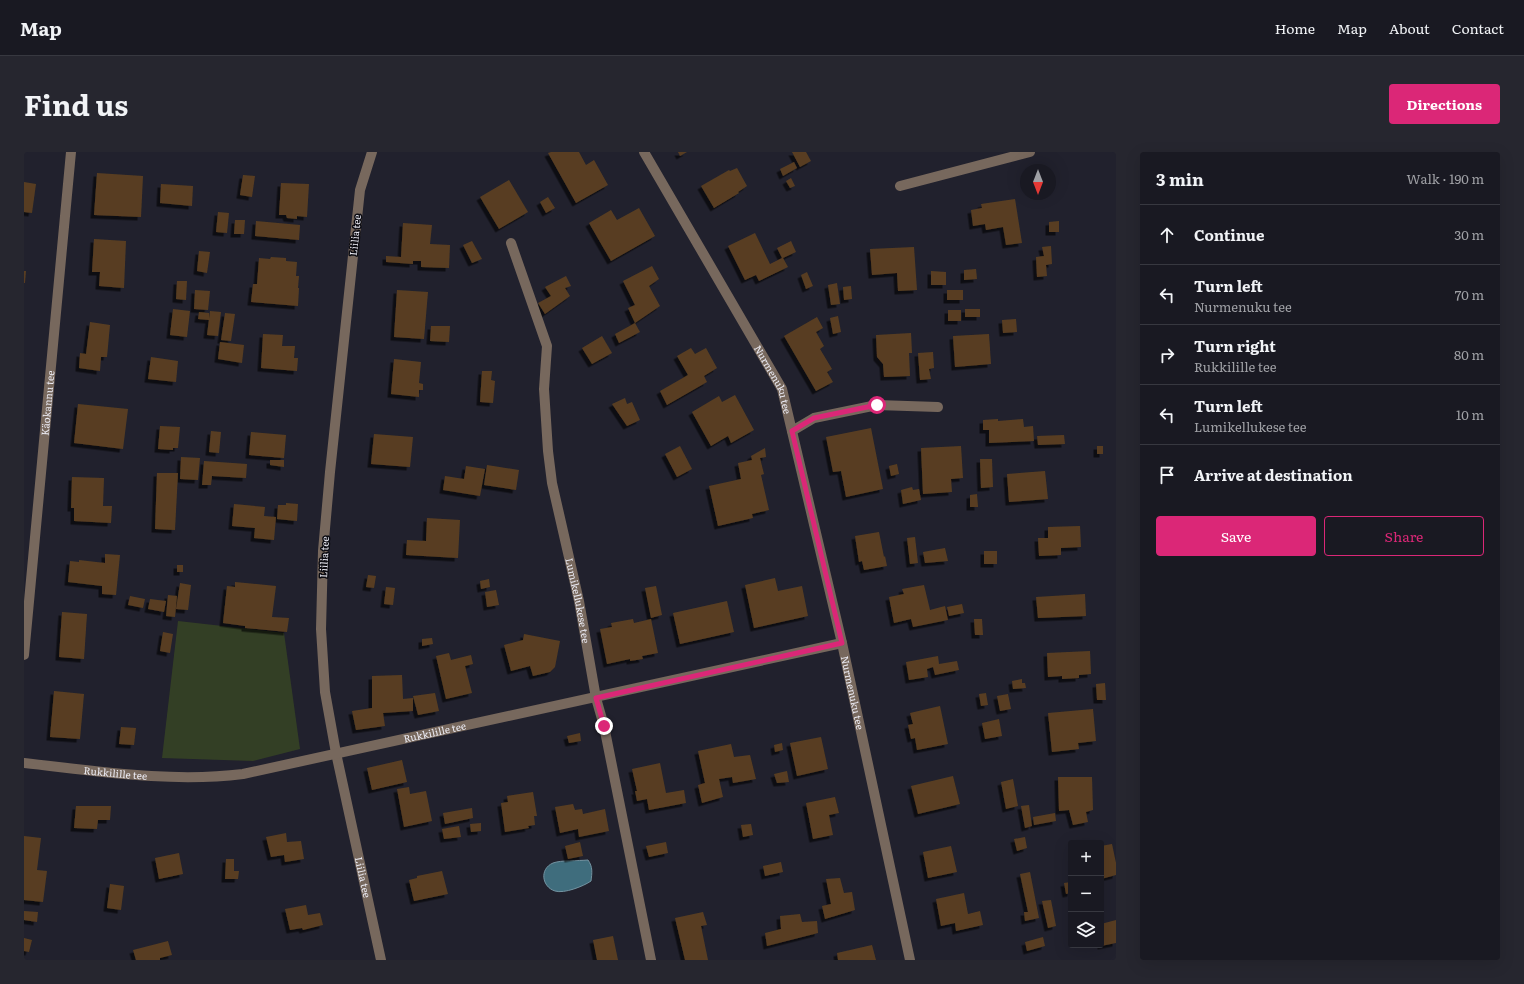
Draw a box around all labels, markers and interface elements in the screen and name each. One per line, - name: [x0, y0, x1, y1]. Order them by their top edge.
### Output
- text: Map: [20, 14, 62, 42]
- text: Home: [1275, 18, 1315, 38]
- text: Map: [1337, 18, 1367, 38]
- text: About: [1389, 18, 1430, 38]
- text: Contact: [1452, 18, 1504, 38]
- text: Find us: [24, 83, 128, 125]
- button: Directions: [1389, 84, 1500, 124]
- north arrow: [1020, 164, 1056, 200]
- text: 3 min: [1156, 166, 1204, 191]
- text: Walk · 190 m: [1406, 169, 1484, 188]
- street label: Liilia tee: [345, 214, 364, 256]
- text: Continue: [1194, 223, 1264, 246]
- icon: ahead: [1156, 224, 1178, 246]
- text: 30 m: [1454, 225, 1484, 244]
- text: Turn left: [1194, 274, 1263, 297]
- icon: left: [1156, 284, 1178, 306]
- text: 70 m: [1455, 285, 1484, 304]
- text: Nurmenuku tee: [1194, 297, 1292, 316]
- text: Turn right: [1194, 334, 1276, 357]
- street label: Nurmenuku tee: [751, 342, 796, 415]
- icon: right: [1156, 344, 1178, 366]
- text: 80 m: [1454, 345, 1484, 364]
- text: Rukkilille tee: [1194, 357, 1277, 376]
- street label: Käokannu tee: [37, 370, 58, 436]
- text: Turn left: [1194, 394, 1263, 417]
- route start: [868, 396, 886, 414]
- icon: left: [1156, 404, 1178, 426]
- text: 10 m: [1456, 405, 1484, 424]
- text: Lumikellukese tee: [1194, 417, 1307, 436]
- text: Arrive at destination: [1194, 463, 1353, 486]
- icon: arrive: [1156, 464, 1178, 486]
- button: Save: [1156, 516, 1316, 556]
- button: Share: [1324, 516, 1484, 556]
- street label: Liilia tee: [315, 536, 332, 578]
- street label: Lumikellukese tee: [562, 556, 594, 644]
- street label: Nurmenuku tee: [838, 654, 868, 731]
- street label: Rukkilille tee: [402, 717, 467, 746]
- route end: [595, 717, 613, 735]
- street label: Rukkilille tee: [83, 762, 148, 783]
- map controls: [1068, 840, 1104, 948]
- button: +: [1068, 840, 1104, 876]
- street label: Liilia tee: [352, 855, 375, 899]
- button: −: [1068, 876, 1104, 912]
- button: layers: [1068, 912, 1104, 948]

